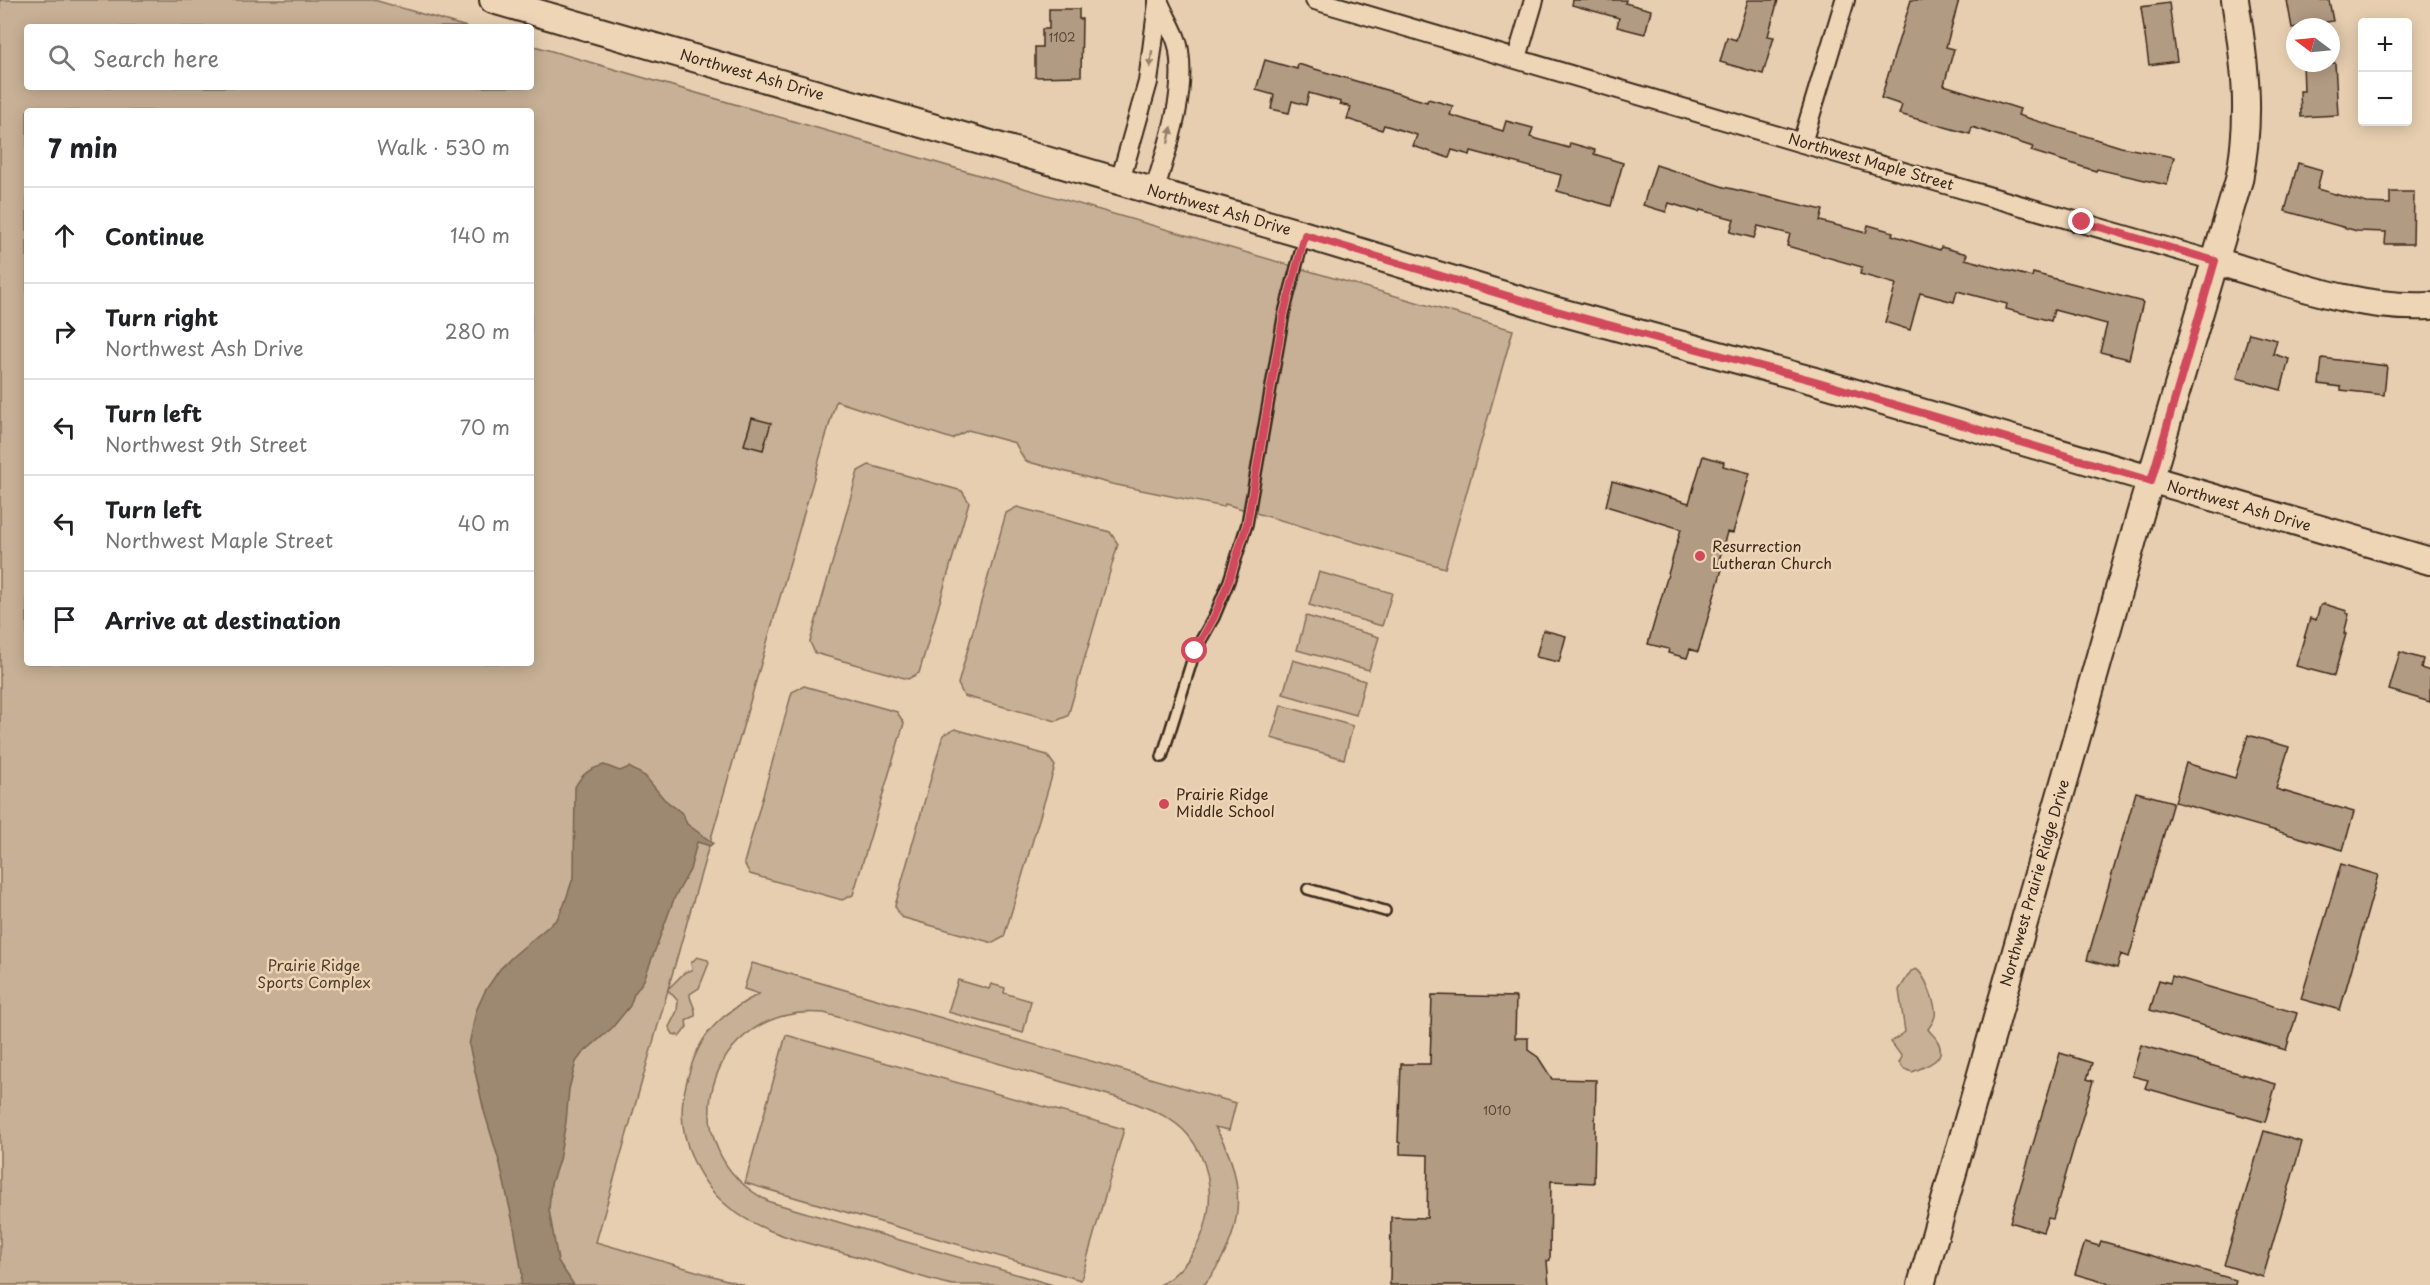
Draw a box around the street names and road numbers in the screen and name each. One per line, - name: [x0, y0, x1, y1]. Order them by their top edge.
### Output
- street label: Northwest Ash Drive: [678, 42, 827, 105]
- street label: Northwest Maple Street: [1786, 126, 1957, 195]
- street label: Northwest Ash Drive: [1145, 177, 1294, 240]
- street label: Northwest Ash Drive: [2165, 473, 2314, 536]
- street label: Northwest Prairie Ridge Drive: [1993, 776, 2074, 989]

